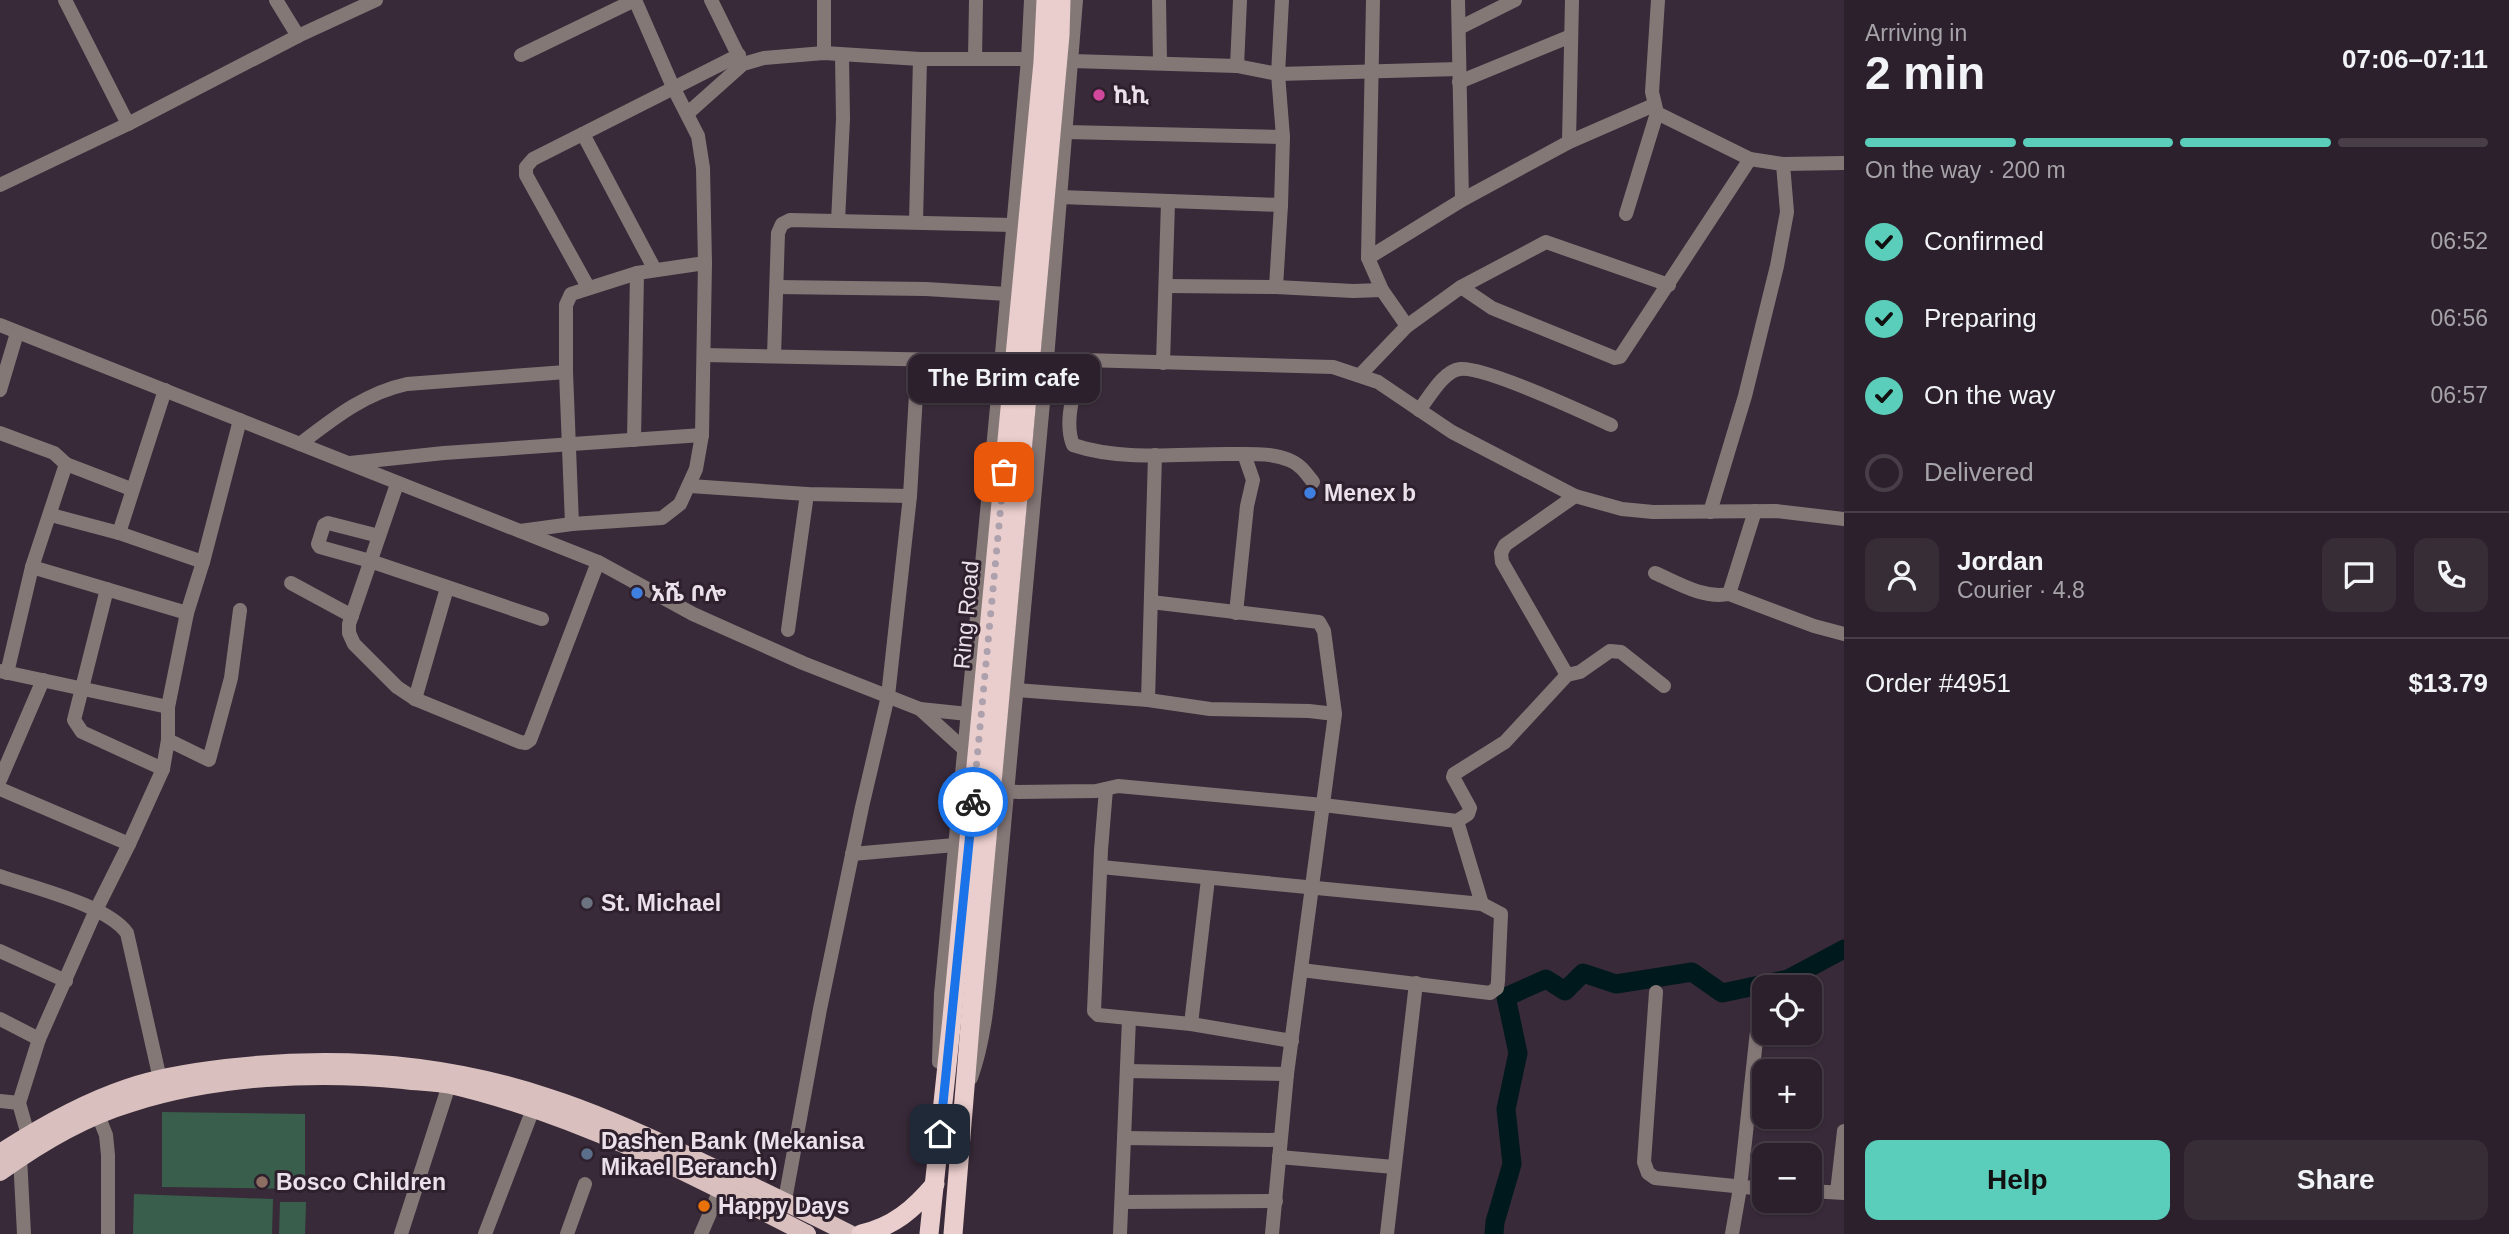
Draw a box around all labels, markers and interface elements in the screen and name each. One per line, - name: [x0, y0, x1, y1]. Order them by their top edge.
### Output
- text: Arriving in: [1865, 20, 1967, 46]
- text: 07:06–07:11: [2342, 44, 2488, 74]
- text: 2 min: [1865, 47, 1985, 99]
- place label: ኪኪ: [1113, 82, 1149, 108]
- marker: ኪኪ: [1091, 87, 1107, 103]
- text: On the way · 200 m: [1865, 157, 2066, 183]
- icon: check: [1865, 223, 1903, 261]
- text: Confirmed: [1924, 226, 2044, 256]
- text: 06:52: [2430, 228, 2488, 254]
- icon: check: [1865, 300, 1903, 338]
- text: Preparing: [1924, 303, 2037, 333]
- text: 06:56: [2430, 305, 2488, 331]
- callout: The Brim cafe: [908, 353, 1100, 402]
- text: The Brim cafe: [928, 365, 1080, 391]
- icon: check: [1865, 377, 1903, 415]
- text: On the way: [1924, 380, 2056, 410]
- text: 06:57: [2430, 382, 2488, 408]
- pin: [974, 442, 1034, 502]
- icon: bag: [985, 453, 1023, 491]
- text: Delivered: [1924, 457, 2034, 487]
- place label: Menex b: [1324, 480, 1416, 506]
- marker: Menex b: [1302, 485, 1318, 501]
- button: person: [1865, 538, 1939, 612]
- button: chat: [2322, 538, 2396, 612]
- button: phone: [2414, 538, 2488, 612]
- text: Jordan: [1957, 546, 2044, 576]
- street label: Ring Road: [948, 560, 984, 670]
- text: Courier · 4.8: [1957, 577, 2085, 603]
- place label: አሼ ቦሎ: [651, 580, 727, 606]
- marker: አሼ ቦሎ: [629, 585, 645, 601]
- text: Order #4951: [1865, 668, 2011, 698]
- text: $13.79: [2408, 668, 2488, 698]
- courier: [938, 767, 1008, 837]
- icon: bike: [954, 783, 992, 821]
- place label: St. Michael: [601, 890, 721, 916]
- marker: St. Michael: [579, 895, 595, 911]
- map controls: [1752, 975, 1822, 1213]
- button: locate: [1752, 975, 1822, 1045]
- button: +: [1752, 1059, 1822, 1129]
- pin: [910, 1104, 970, 1164]
- icon: home: [921, 1115, 959, 1153]
- place label: Dashen Bank (Mekanisa Mikael Beranch): [601, 1128, 865, 1180]
- button: Help: [1865, 1140, 2170, 1220]
- button: Share: [2184, 1140, 2488, 1220]
- button: −: [1752, 1143, 1822, 1213]
- marker: Dashen Bank (Mekanisa Mikael Beranch): [579, 1146, 595, 1162]
- place label: Bosco Children: [276, 1169, 446, 1195]
- marker: Bosco Children: [254, 1174, 270, 1190]
- place label: Happy Days: [718, 1193, 850, 1219]
- marker: Happy Days: [696, 1198, 712, 1214]

